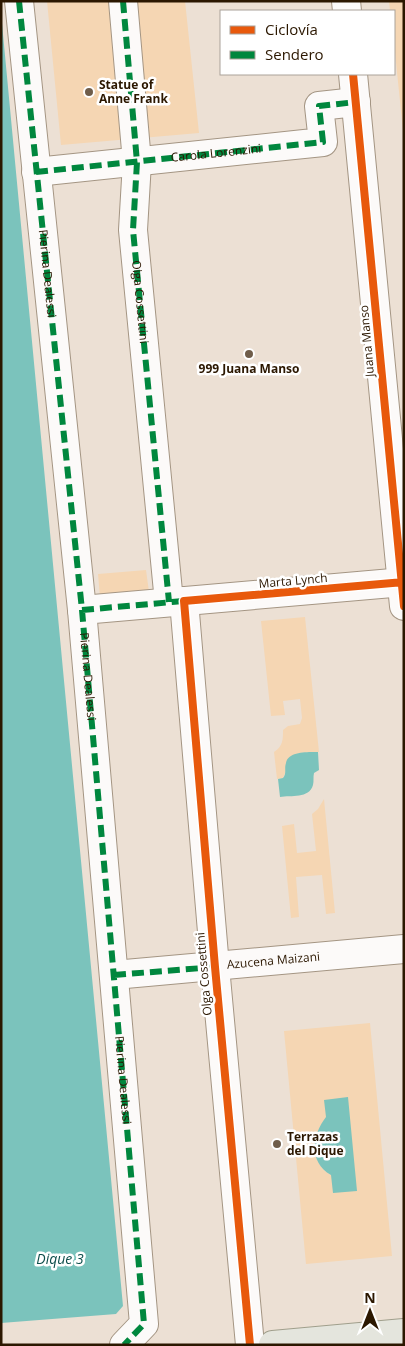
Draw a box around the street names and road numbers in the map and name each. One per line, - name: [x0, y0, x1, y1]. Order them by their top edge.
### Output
- street label: Carola Lorenzini: [170, 140, 262, 166]
- street label: Pierina Dealessi: [35, 229, 61, 318]
- street label: Olga Cossettini: [128, 259, 153, 344]
- street label: Juana Manso: [355, 304, 378, 379]
- street label: Marta Lynch: [258, 569, 328, 592]
- street label: Pierina Dealessi: [76, 632, 101, 721]
- street label: Olga Cossettini: [191, 932, 216, 1016]
- street label: Azucena Maizani: [226, 948, 321, 973]
- street label: Pierina Dealessi: [111, 1035, 136, 1125]

